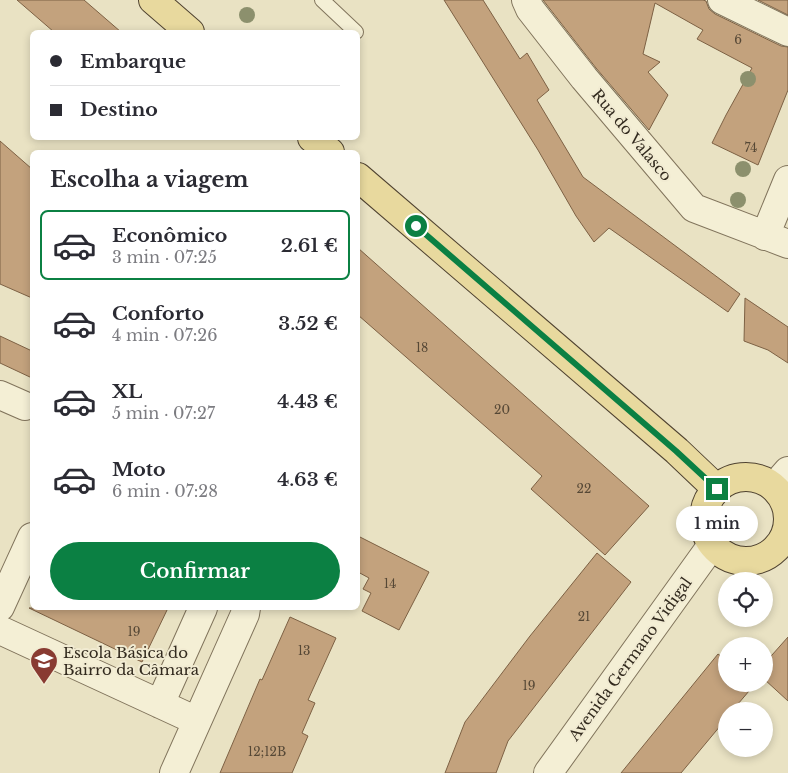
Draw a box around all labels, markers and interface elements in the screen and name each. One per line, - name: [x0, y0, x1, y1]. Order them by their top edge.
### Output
- house number: 6: [734, 32, 742, 47]
- text: Embarque: [80, 50, 186, 73]
- street label: Rua do Valasco: [588, 85, 676, 185]
- text: Destino: [80, 98, 158, 121]
- house number: 74: [745, 140, 757, 155]
- text: Escolha a viagem: [50, 166, 249, 193]
- route start: [405, 215, 427, 237]
- icon: car: [52, 223, 97, 268]
- text: Econômico: [112, 224, 227, 247]
- text: 2.61 €: [281, 234, 338, 257]
- text: 3 min · 07:25: [112, 247, 217, 267]
- icon: car: [52, 301, 97, 346]
- text: Conforto: [112, 302, 204, 325]
- text: 3.52 €: [278, 312, 338, 335]
- text: 4 min · 07:26: [112, 325, 218, 345]
- house number: 18: [416, 340, 428, 355]
- icon: car: [52, 379, 97, 424]
- text: XL: [112, 380, 142, 403]
- text: 4.43 €: [277, 390, 338, 413]
- house number: 20: [494, 402, 510, 417]
- text: 5 min · 07:27: [112, 403, 215, 423]
- icon: car: [52, 457, 97, 502]
- text: Moto: [112, 458, 166, 481]
- text: 4.63 €: [277, 468, 338, 491]
- route end: [706, 478, 728, 500]
- text: 6 min · 07:28: [112, 481, 218, 501]
- house number: 22: [577, 481, 591, 496]
- callout: 1 min: [676, 506, 758, 542]
- text: 1 min: [694, 513, 740, 533]
- button: Confirmar: [50, 542, 340, 600]
- map controls: [718, 572, 773, 757]
- button: locate: [718, 572, 773, 627]
- street label: Avenida Germano Vidigal: [564, 573, 696, 745]
- house number: 14: [384, 576, 396, 591]
- house number: 21: [578, 609, 590, 624]
- house number: 19: [127, 624, 141, 639]
- button: +: [718, 637, 773, 692]
- place label: Escola Básica do Bairro da Câmara: [63, 643, 200, 679]
- house number: 13: [298, 643, 310, 658]
- school or university icon: Escola Básica do Bairro da Câmara: [29, 646, 59, 685]
- house number: 19: [522, 678, 536, 693]
- button: −: [718, 702, 773, 757]
- house number: 12;12B: [248, 744, 286, 759]

